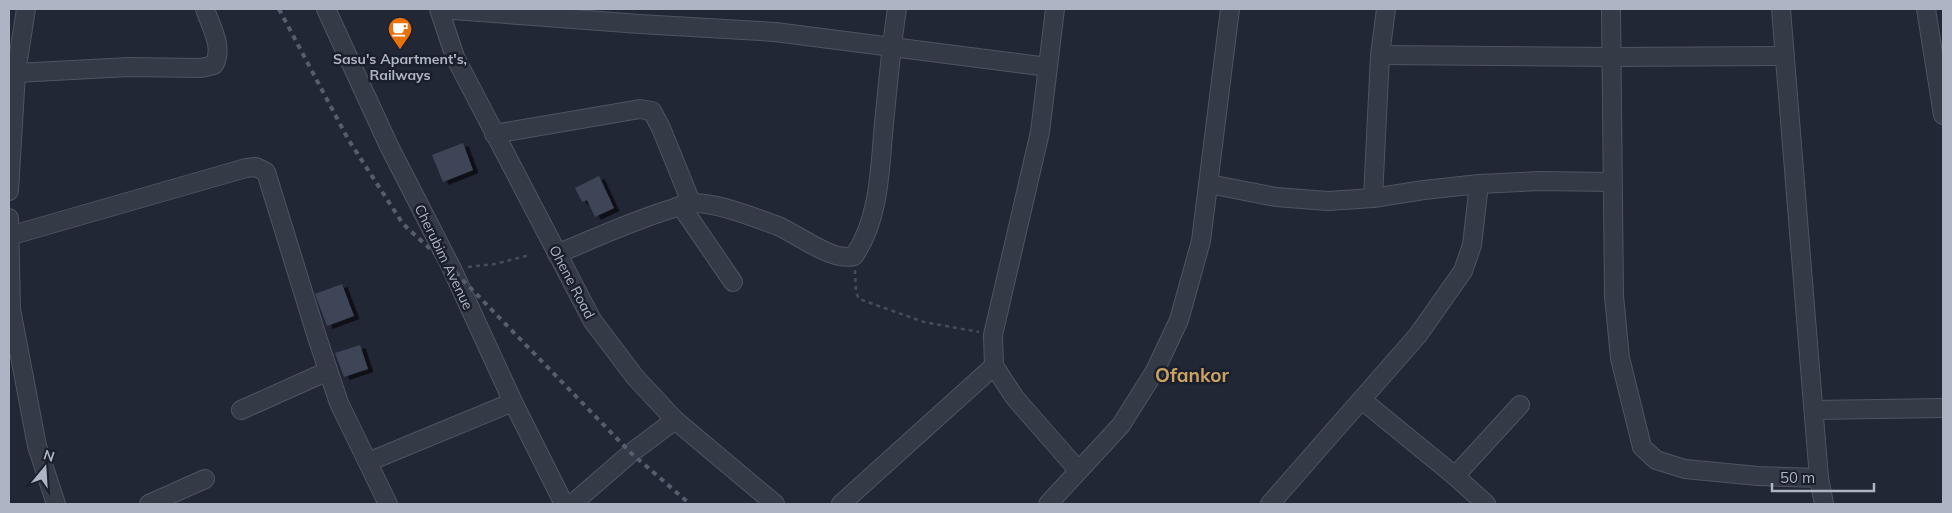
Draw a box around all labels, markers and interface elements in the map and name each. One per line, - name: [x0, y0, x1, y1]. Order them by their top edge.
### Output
- cafe icon: Sasu's Apartment's, Railways: [387, 16, 413, 50]
- place label: Sasu's Apartment's, Railways: [333, 50, 467, 84]
- street label: Cherubim Avenue: [411, 201, 477, 313]
- street label: Ohene Road: [545, 242, 599, 322]
- district label: Ofankor: [1155, 363, 1230, 387]
- north arrow: [20, 443, 70, 493]
- text: N: [41, 445, 57, 466]
- scale bar: [1772, 460, 1874, 492]
- text: 50 m: [1780, 468, 1815, 487]

